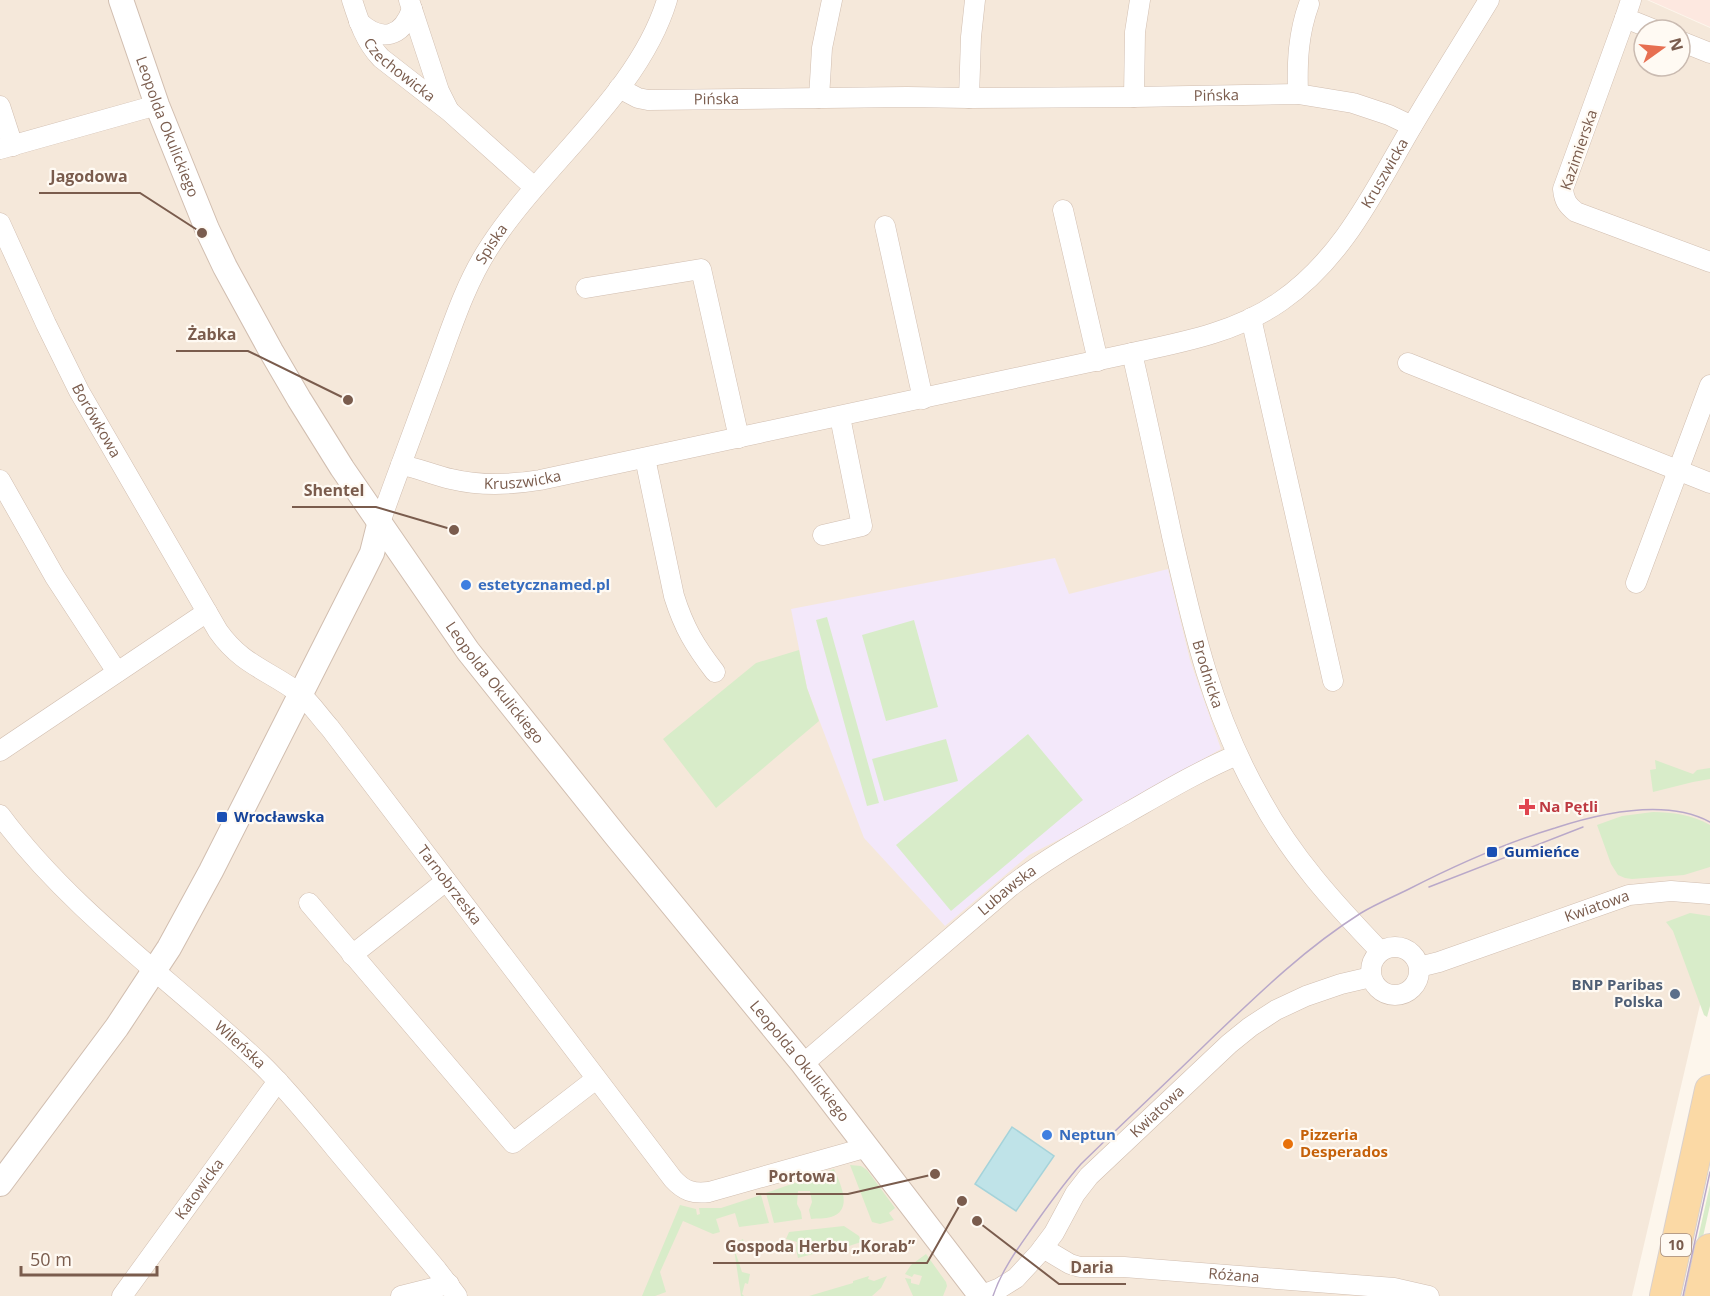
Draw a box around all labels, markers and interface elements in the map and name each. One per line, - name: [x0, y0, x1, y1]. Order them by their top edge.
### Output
- north arrow: [1632, 18, 1692, 78]
- street label: Czechowicka: [360, 34, 440, 106]
- text: N: [1664, 35, 1689, 53]
- street label: Leopolda Okulickiego: [132, 53, 204, 200]
- street label: Pińska: [1193, 84, 1239, 105]
- street label: Pińska: [693, 88, 739, 108]
- street label: Kazimierska: [1555, 107, 1601, 193]
- street label: Kruszwicka: [1356, 134, 1412, 212]
- callout: Jagodowa: [39, 159, 140, 193]
- text: Jagodowa: [48, 165, 128, 187]
- street label: Spiska: [470, 219, 511, 268]
- callout: Żabka: [176, 317, 248, 351]
- text: Żabka: [188, 323, 236, 345]
- street label: Borówkowa: [68, 380, 126, 461]
- street label: Kruszwicka: [484, 465, 563, 493]
- callout: Shentel: [292, 473, 376, 507]
- text: Shentel: [304, 479, 364, 501]
- place label: estetycznamed.pl: [478, 574, 610, 594]
- marker: estetycznamed.pl: [459, 578, 473, 592]
- street label: Leopolda Okulickiego: [442, 617, 549, 747]
- street label: Brodnicka: [1189, 637, 1229, 711]
- place label: Na Pętli: [1539, 796, 1598, 816]
- marker: Na Pętli: [1520, 800, 1534, 814]
- place label: Wrocławska: [234, 806, 325, 826]
- marker: Wrocławska: [215, 810, 229, 824]
- street label: Tarnobrzeska: [413, 841, 487, 928]
- place label: Gumieńce: [1504, 841, 1579, 861]
- marker: Gumieńce: [1485, 845, 1499, 859]
- street label: Lubawska: [973, 860, 1040, 919]
- street label: Kwiatowa: [1561, 885, 1632, 926]
- place label: BNP Paribas Polska: [1572, 974, 1663, 1011]
- marker: BNP Paribas Polska: [1668, 987, 1682, 1001]
- street label: Leopolda Okulickiego: [746, 996, 855, 1125]
- street label: Wileńska: [211, 1016, 271, 1072]
- street label: Kwiatowa: [1125, 1081, 1188, 1141]
- place label: Neptun: [1059, 1124, 1116, 1144]
- place label: Pizzeria Desperados: [1300, 1124, 1388, 1161]
- marker: Neptun: [1040, 1128, 1054, 1142]
- marker: Pizzeria Desperados: [1281, 1137, 1295, 1151]
- street label: Katowicka: [170, 1154, 228, 1223]
- callout: Portowa: [756, 1160, 848, 1194]
- text: Portowa: [768, 1165, 836, 1187]
- callout: Gospoda Herbu „Korab”: [713, 1229, 927, 1263]
- road number: 10: [1661, 1234, 1691, 1256]
- text: Gospoda Herbu „Korab”: [725, 1235, 915, 1257]
- scale bar: [21, 1239, 158, 1277]
- text: 50 m: [30, 1247, 72, 1271]
- callout: Daria: [1059, 1250, 1126, 1284]
- text: Daria: [1070, 1256, 1114, 1278]
- street label: Różana: [1208, 1263, 1260, 1287]

